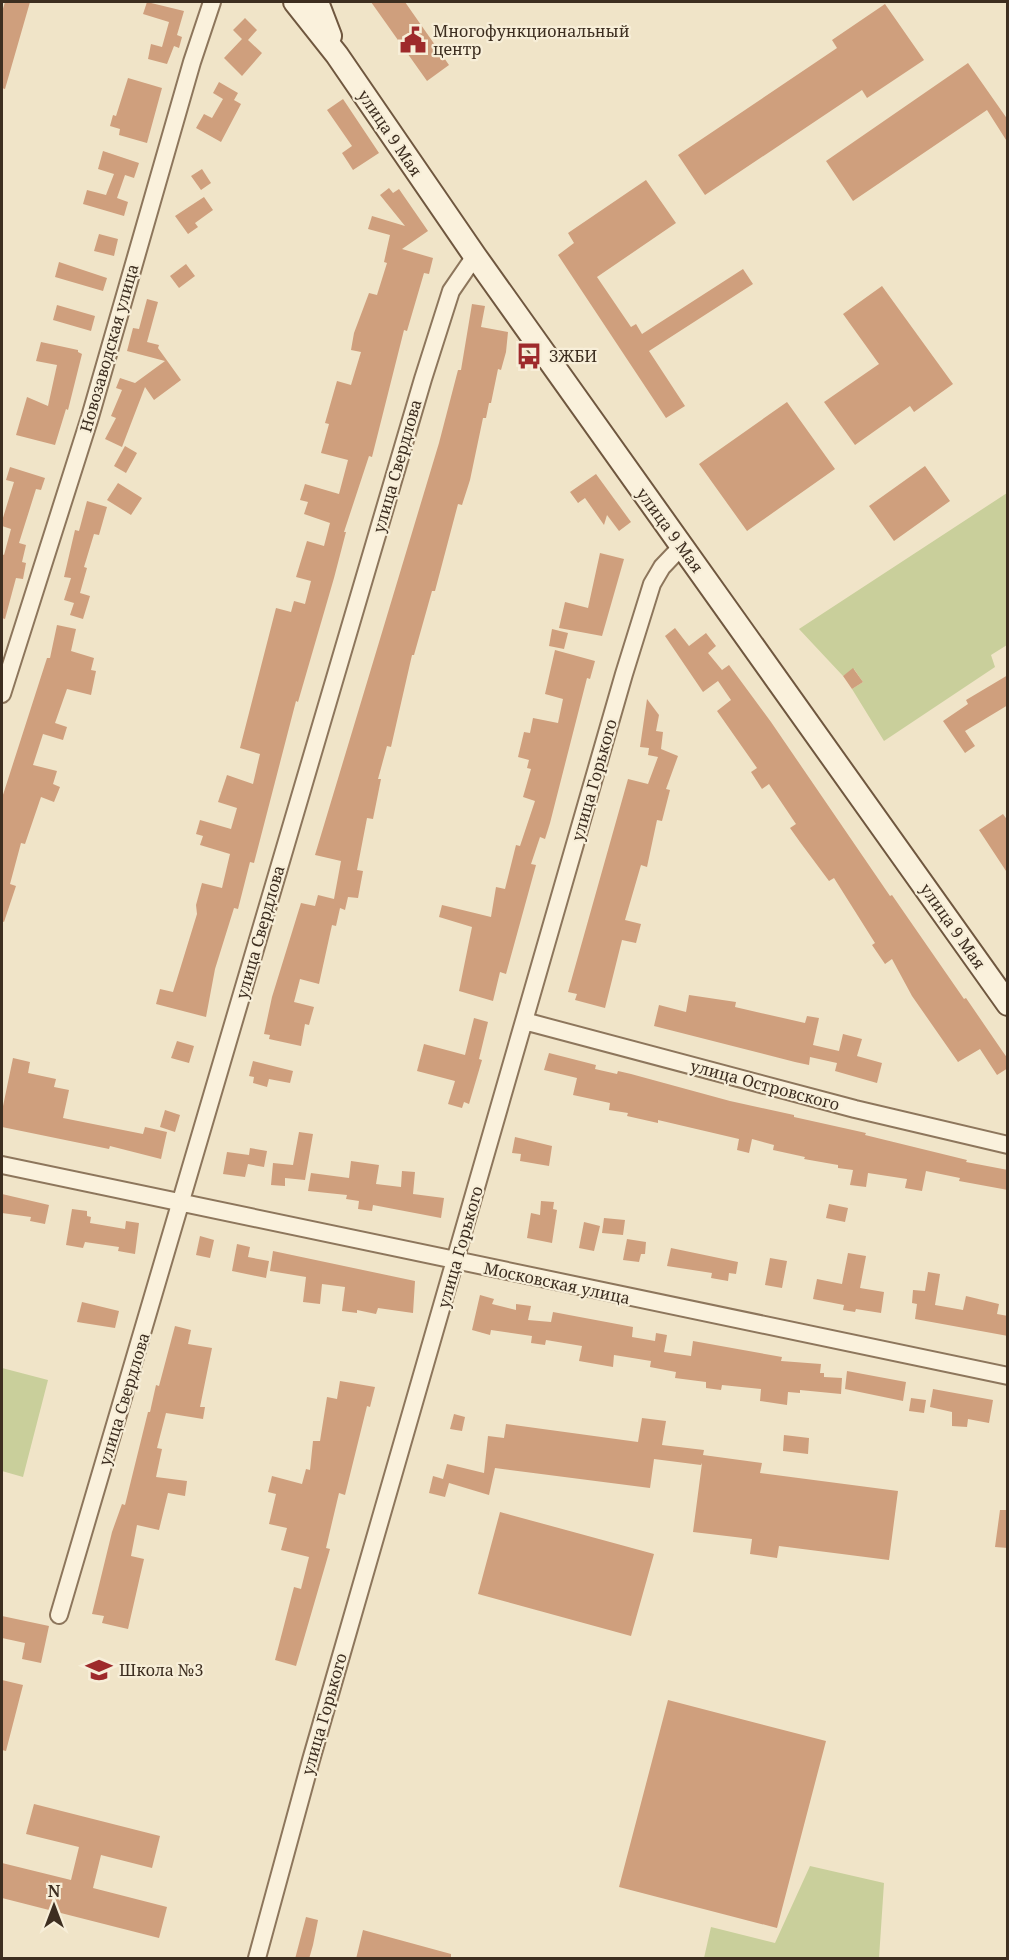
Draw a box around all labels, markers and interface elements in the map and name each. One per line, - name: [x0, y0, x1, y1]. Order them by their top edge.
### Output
- place label: Многофункциональный центр: [433, 20, 630, 60]
- public building icon: Многофункциональный центр: [398, 25, 428, 55]
- street label: улица 9 Мая: [353, 85, 427, 181]
- street label: Новозаводская улица: [74, 261, 144, 435]
- bus stop icon: ЗЖБИ: [514, 341, 544, 371]
- place label: ЗЖБИ: [549, 345, 597, 367]
- street label: улица Свердлова: [367, 397, 427, 535]
- street label: улица 9 Мая: [632, 483, 708, 577]
- street label: улица Горького: [566, 716, 622, 844]
- street label: улица Свердлова: [230, 863, 290, 1001]
- street label: улица 9 Мая: [915, 879, 991, 973]
- street label: улица Островского: [688, 1055, 842, 1115]
- street label: улица Горького: [432, 1183, 488, 1311]
- street label: Московская улица: [482, 1257, 632, 1309]
- street label: улица Свердлова: [93, 1330, 155, 1468]
- street label: улица Горького: [296, 1650, 352, 1778]
- school or university icon: Школа №3: [84, 1655, 114, 1685]
- place label: Школа №3: [119, 1659, 203, 1681]
- north arrow: [24, 1876, 84, 1936]
- text: N: [48, 1880, 61, 1902]

